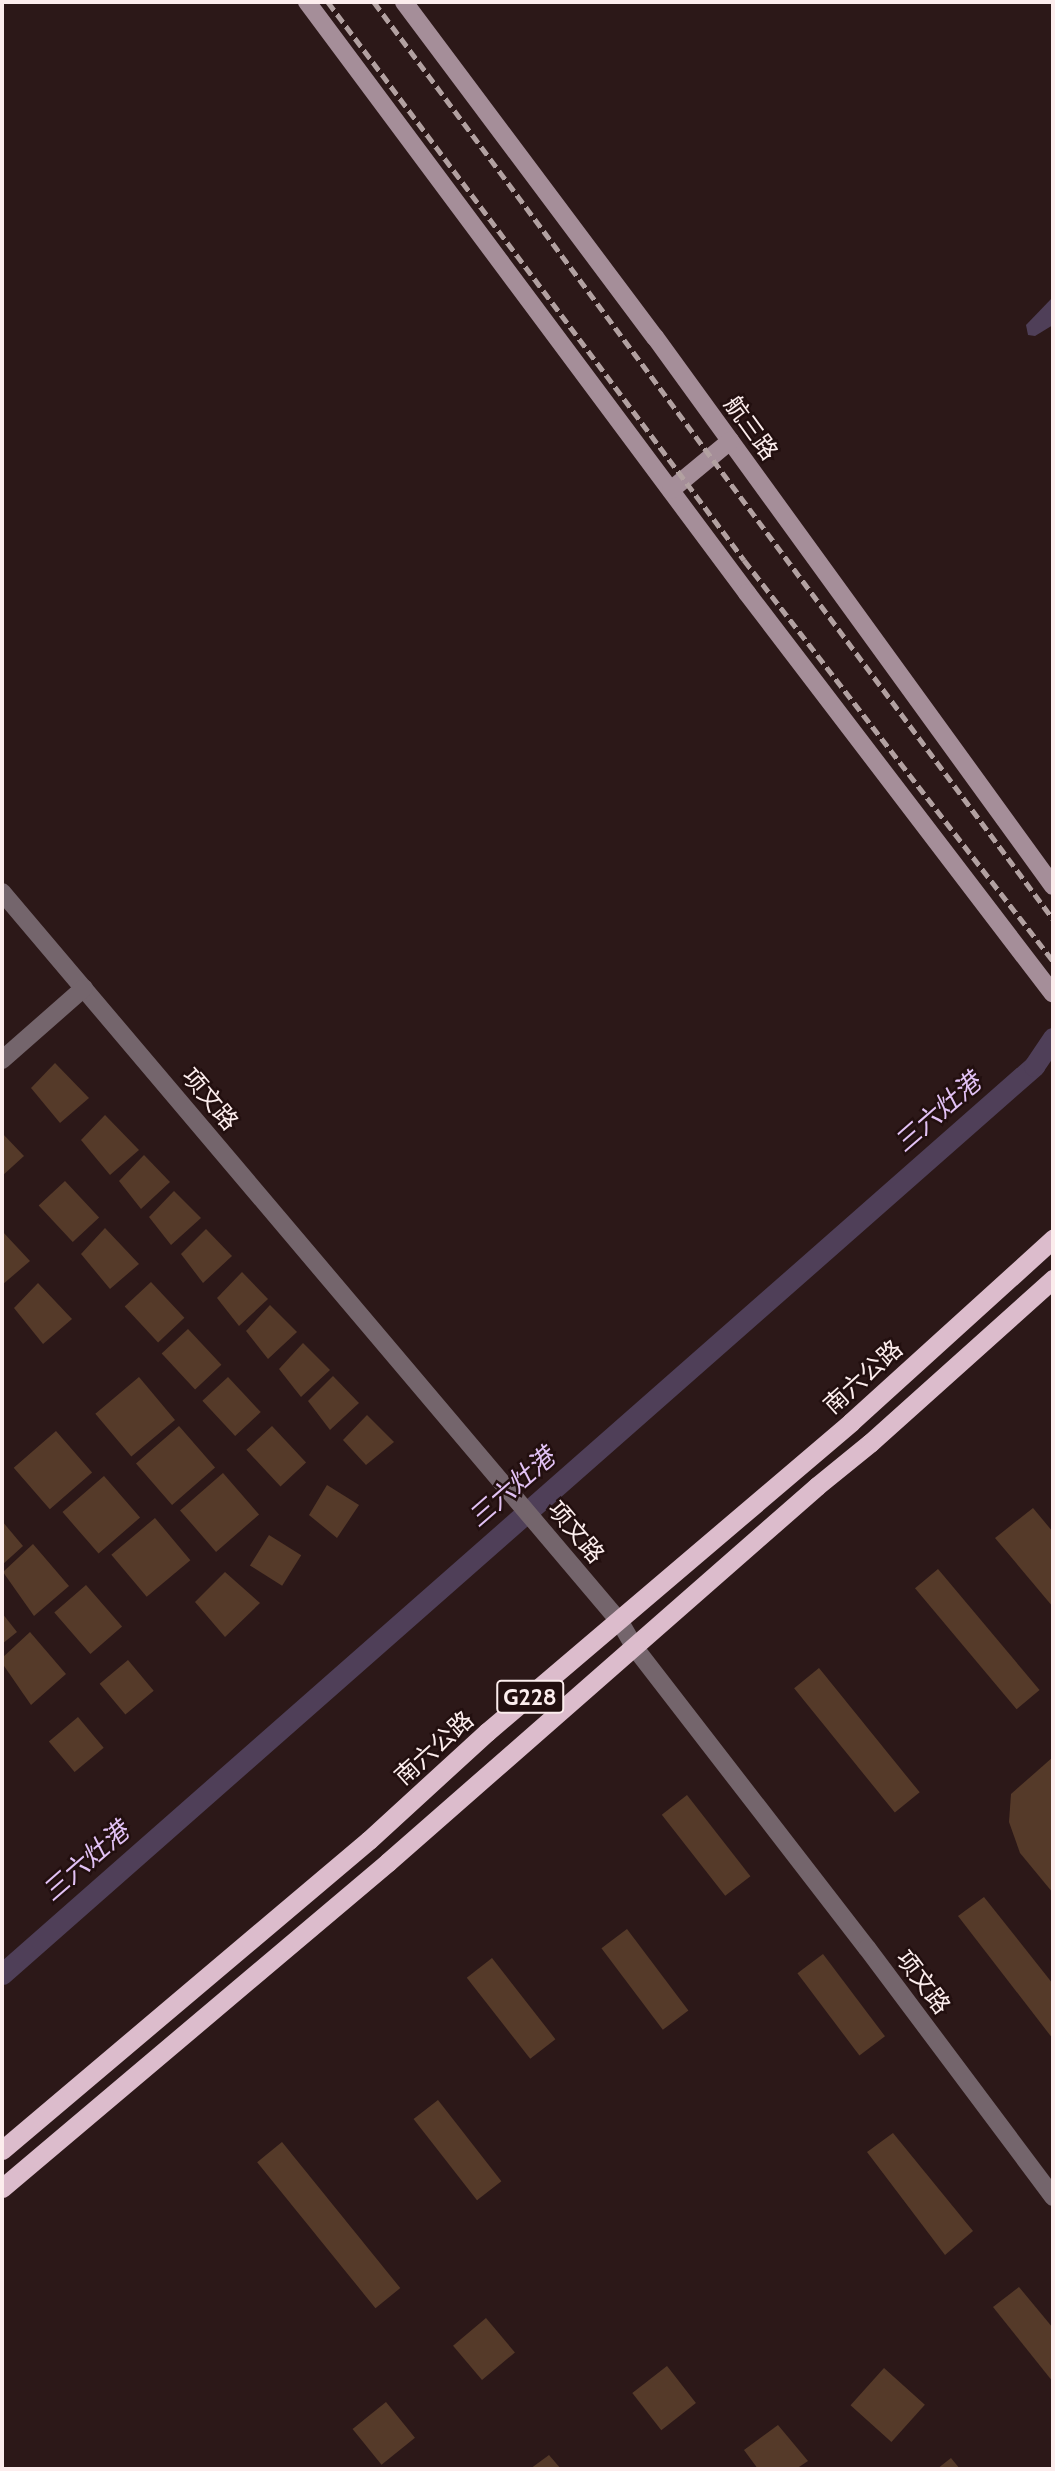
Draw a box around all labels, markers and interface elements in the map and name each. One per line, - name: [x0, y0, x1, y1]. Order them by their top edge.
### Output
- street label: 航三路: [718, 390, 784, 466]
- street label: 项文路: [176, 1062, 244, 1136]
- water label: 三六灶港: [889, 1067, 987, 1159]
- street label: 南六公路: [818, 1334, 908, 1420]
- water label: 三六灶港: [463, 1442, 561, 1534]
- street label: 项文路: [542, 1495, 610, 1569]
- road number: G228: [495, 1678, 565, 1716]
- street label: 南六公路: [389, 1705, 479, 1791]
- water label: 三六灶港: [37, 1816, 135, 1908]
- street label: 项文路: [890, 1945, 956, 2019]

